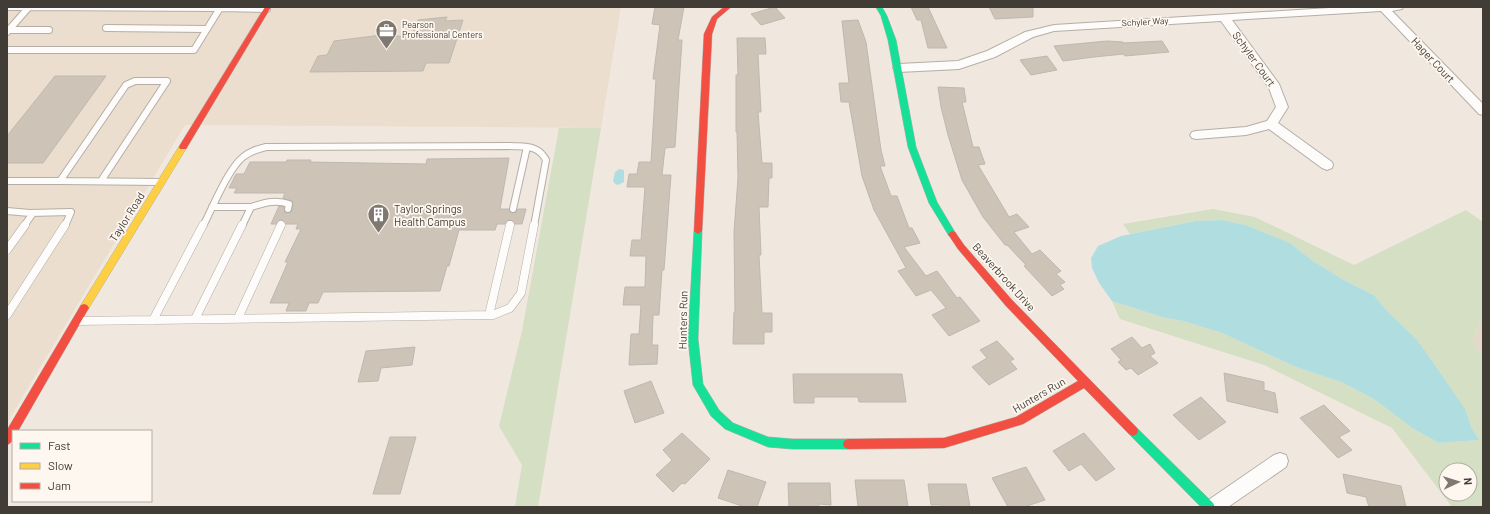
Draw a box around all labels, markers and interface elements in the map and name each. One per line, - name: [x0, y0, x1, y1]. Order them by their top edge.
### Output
- street label: Schyler Way: [1121, 15, 1169, 28]
- office icon: Pearson Professional Centers: [374, 17, 400, 50]
- place label: Pearson Professional Centers: [402, 19, 483, 40]
- street label: Schyler Court: [1230, 29, 1279, 89]
- street label: Hager Court: [1409, 34, 1458, 85]
- street label: Taylor Road: [106, 190, 147, 244]
- building icon: Taylor Springs Health Campus: [365, 202, 391, 235]
- place label: Taylor Springs Health Campus: [394, 202, 466, 228]
- street label: Beaverbrook Drive: [970, 240, 1039, 314]
- street label: Hunters Run: [675, 290, 690, 349]
- street label: Hunters Run: [1010, 374, 1067, 415]
- legend: [12, 430, 152, 502]
- text: Fast: [48, 438, 71, 452]
- text: Slow: [48, 458, 73, 472]
- north arrow: [1438, 462, 1478, 502]
- text: N: [1462, 477, 1475, 485]
- text: Jam: [48, 478, 71, 492]

